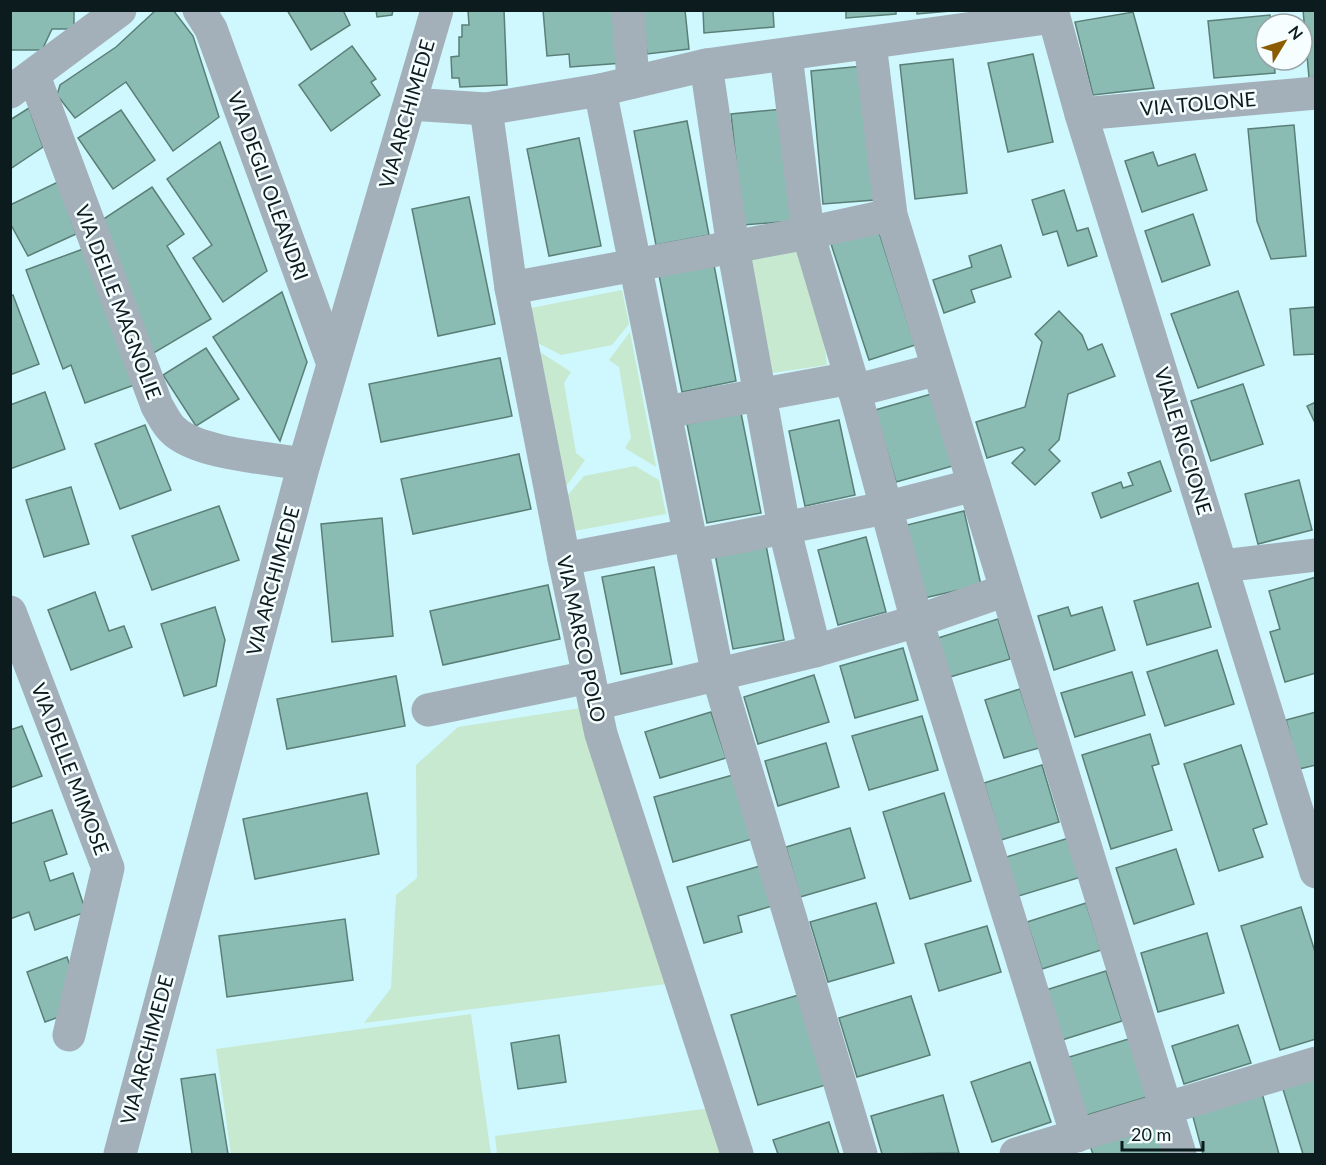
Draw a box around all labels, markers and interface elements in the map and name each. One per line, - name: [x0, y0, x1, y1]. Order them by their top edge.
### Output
- north arrow: [1254, 12, 1314, 72]
- text: N: [1285, 22, 1307, 43]
- street label: VIA ARCHIMEDE: [373, 37, 439, 191]
- street label: VIA TOLONE: [1139, 86, 1257, 120]
- street label: VIA DEGLI OLEANDRI: [224, 88, 314, 283]
- street label: VIA DELLE MAGNOLIE: [71, 201, 167, 402]
- street label: VIALE RICCIONE: [1150, 364, 1218, 517]
- street label: VIA ARCHIMEDE: [241, 504, 303, 658]
- street label: VIA MARCO POLO: [553, 553, 611, 724]
- street label: VIA DELLE MIMOSE: [27, 679, 115, 858]
- street label: VIA ARCHIMEDE: [115, 973, 177, 1127]
- scale bar: [1122, 1114, 1203, 1152]
- text: 20 m: [1131, 1123, 1171, 1145]

